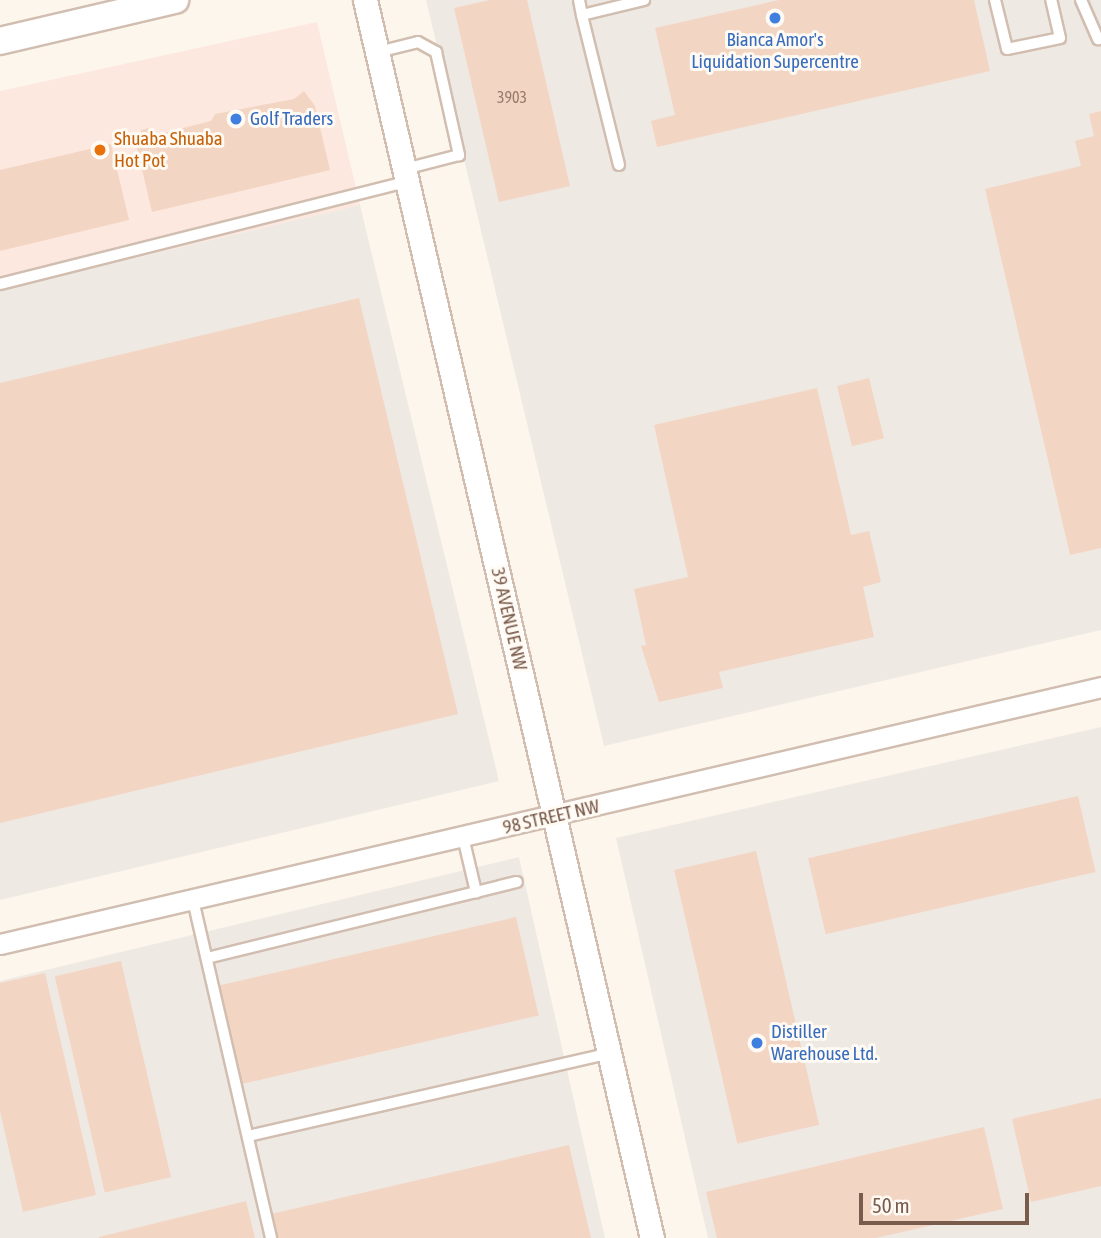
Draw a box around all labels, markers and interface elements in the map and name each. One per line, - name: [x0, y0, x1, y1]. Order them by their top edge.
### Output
- marker: Bianca Amor's Liquidation Supercentre: [767, 10, 783, 26]
- place label: Bianca Amor's Liquidation Supercentre: [691, 29, 859, 73]
- house number: 3903: [497, 87, 527, 107]
- place label: Golf Traders: [250, 108, 333, 130]
- marker: Golf Traders: [228, 111, 244, 127]
- place label: Shuaba Shuaba Hot Pot: [114, 128, 223, 172]
- marker: Shuaba Shuaba Hot Pot: [92, 142, 108, 158]
- street label: 39 AVENUE NW: [486, 565, 532, 673]
- street label: 98 STREET NW: [500, 795, 602, 839]
- place label: Distiller Warehouse Ltd.: [771, 1021, 878, 1065]
- marker: Distiller Warehouse Ltd.: [749, 1035, 765, 1051]
- scale bar: [863, 1178, 1033, 1222]
- text: 50 m: [872, 1193, 910, 1217]

